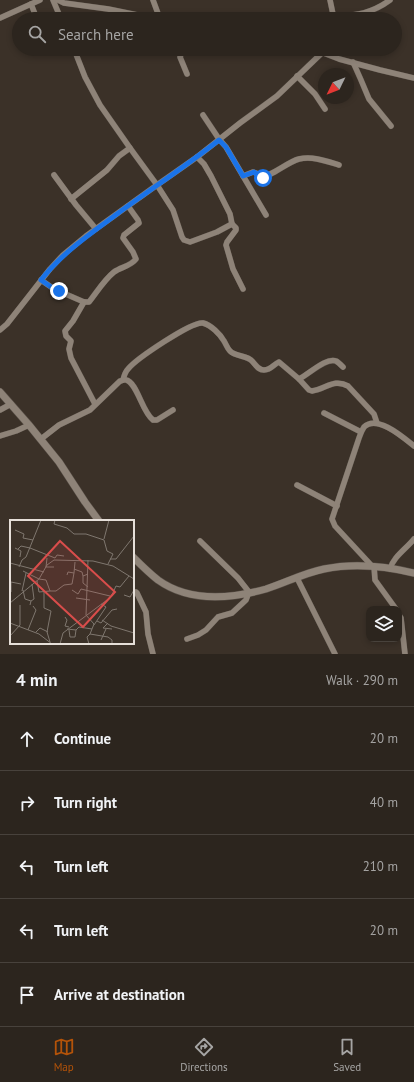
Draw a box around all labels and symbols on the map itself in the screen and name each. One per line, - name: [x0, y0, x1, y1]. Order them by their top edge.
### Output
- north arrow: [318, 68, 354, 104]
- route start: [254, 169, 272, 187]
- route end: [50, 282, 68, 300]
- inset map: [10, 520, 134, 644]

